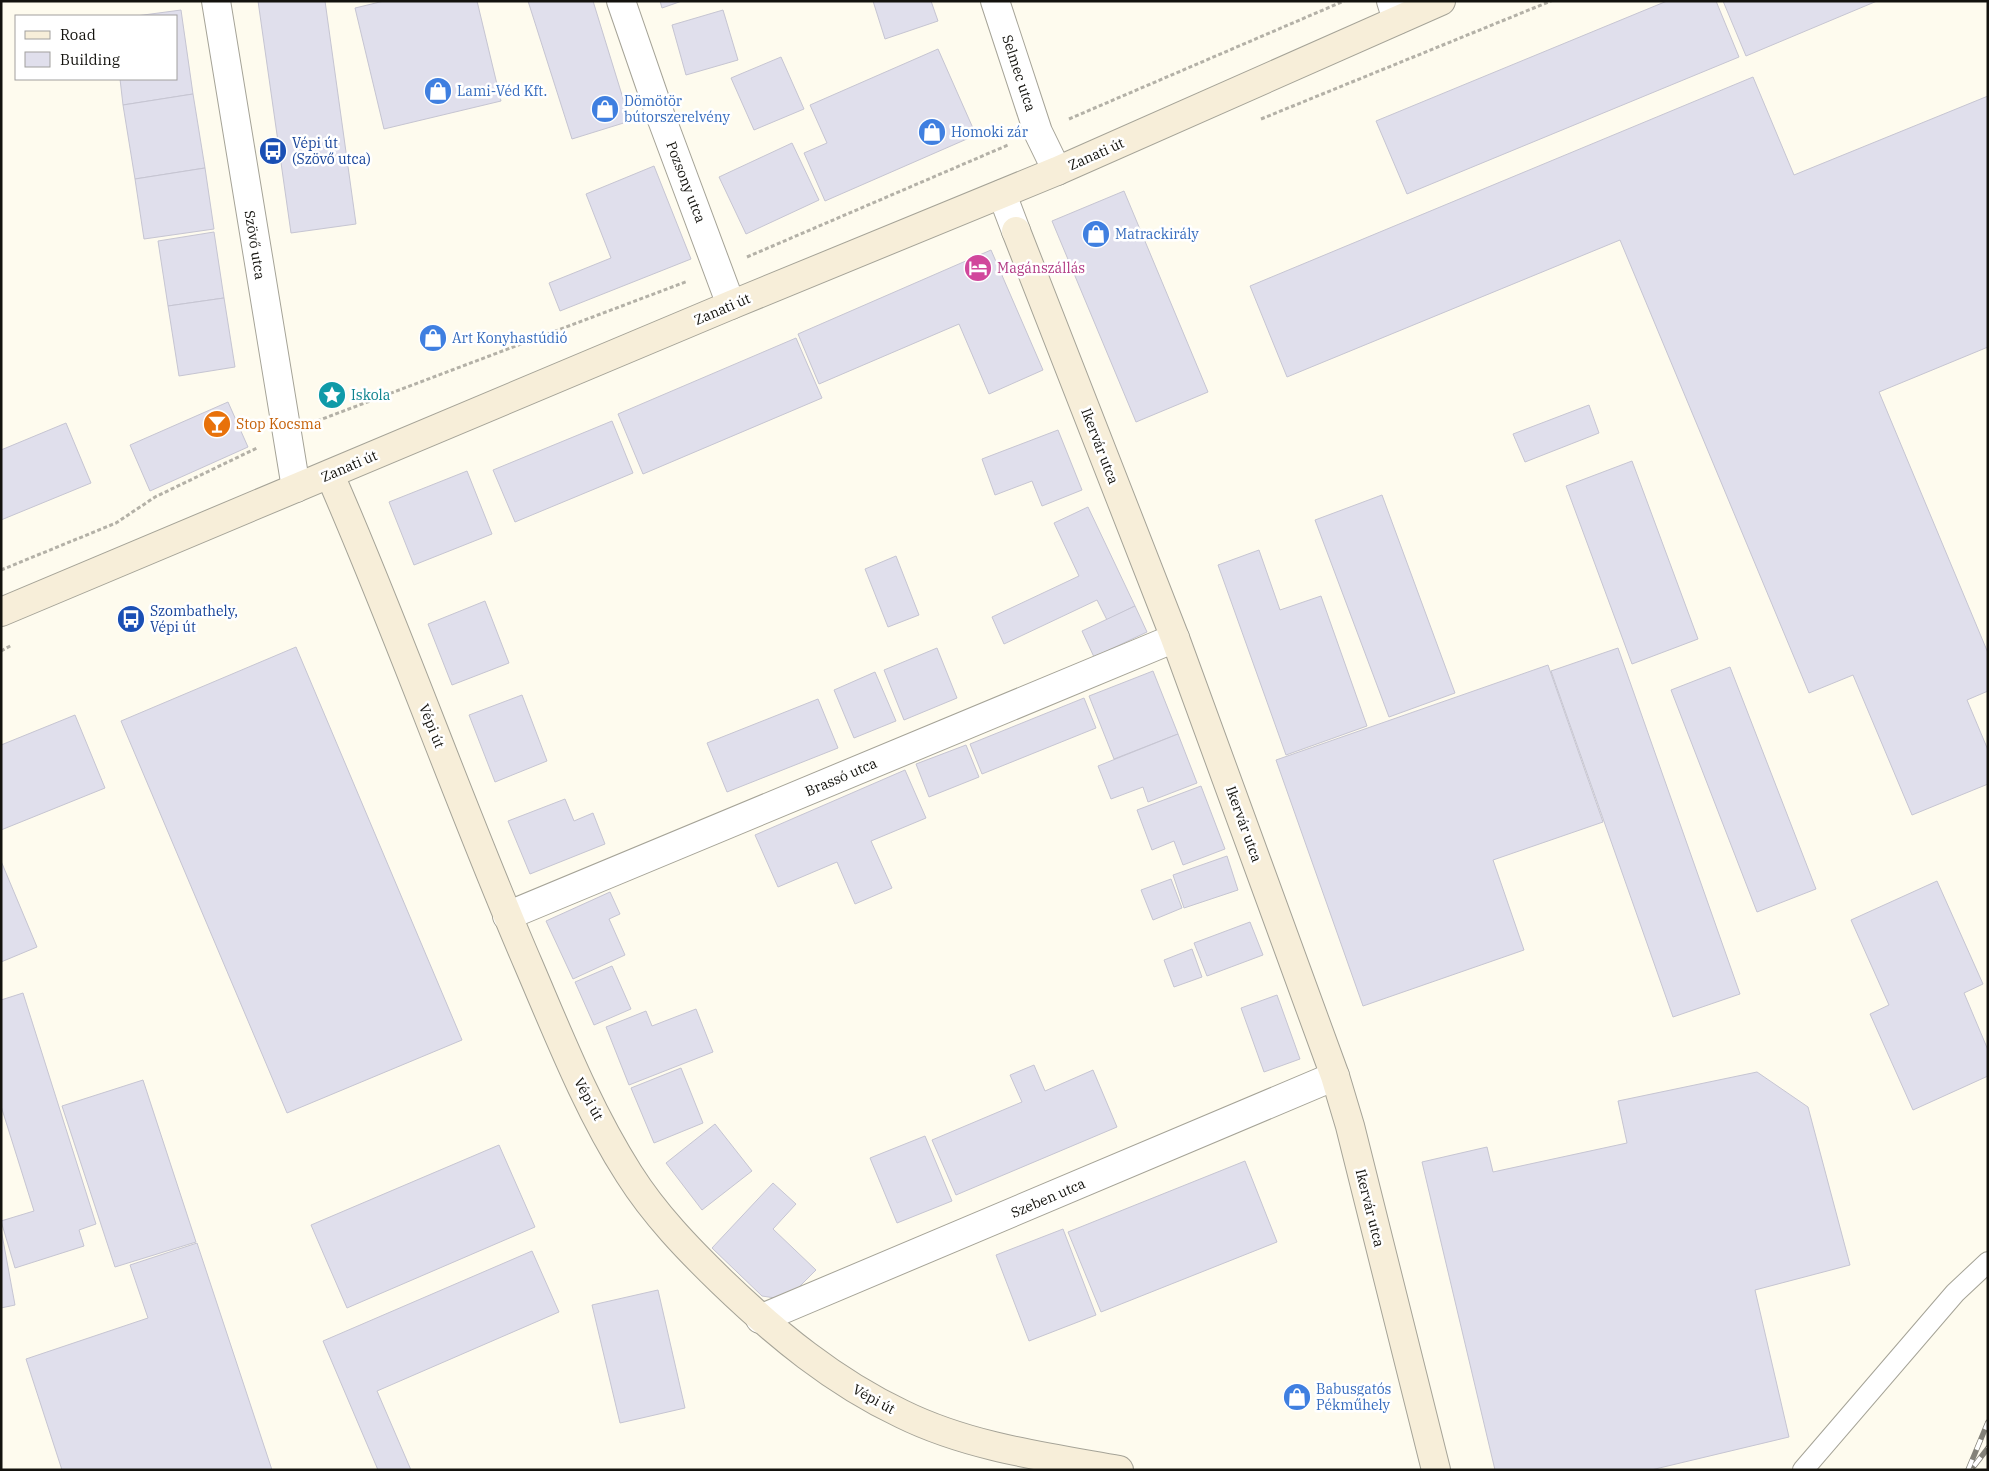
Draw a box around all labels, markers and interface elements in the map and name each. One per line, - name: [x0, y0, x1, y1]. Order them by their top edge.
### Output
- legend: [15, 15, 178, 80]
- text: Road: [60, 25, 96, 44]
- street label: Selmec utca: [998, 32, 1040, 114]
- text: Building: [60, 50, 120, 69]
- shop icon: Lami-Véd Kft.: [423, 76, 453, 106]
- place label: Lami-Véd Kft.: [457, 82, 547, 100]
- place label: Dömötör bútorszerelvény: [624, 92, 731, 126]
- shop icon: Dömötör bútorszerelvény: [590, 94, 620, 124]
- shop icon: Homoki zár: [917, 117, 947, 147]
- place label: Homoki zár: [951, 123, 1029, 141]
- place label: Vépi út (Szövő utca): [292, 134, 371, 168]
- street label: Zanati út: [1065, 134, 1127, 174]
- bus stop icon: Vépi út (Szövő utca): [258, 136, 288, 166]
- street label: Pozsony utca: [662, 139, 710, 226]
- street label: Szövő utca: [241, 209, 269, 281]
- shop icon: Matrackirály: [1081, 219, 1111, 249]
- place label: Matrackirály: [1115, 225, 1199, 243]
- hotel icon: Magánszállás: [963, 253, 993, 283]
- place label: Magánszállás: [997, 259, 1085, 277]
- street label: Zanati út: [691, 289, 753, 329]
- shop icon: Art Konyhastúdió: [418, 323, 448, 353]
- place label: Art Konyhastúdió: [452, 329, 567, 347]
- place icon: Iskola: [317, 380, 347, 410]
- place label: Iskola: [351, 386, 391, 404]
- street label: Ikervár utca: [1077, 406, 1123, 487]
- bar icon: Stop Kocsma: [202, 409, 232, 439]
- place label: Stop Kocsma: [236, 415, 322, 433]
- street label: Zanati út: [318, 446, 380, 486]
- place label: Szombathely, Vépi út: [150, 602, 238, 636]
- bus stop icon: Szombathely, Vépi út: [116, 604, 146, 634]
- street label: Vépi út: [415, 701, 449, 751]
- street label: Brassó utca: [802, 754, 880, 800]
- street label: Ikervár utca: [1222, 783, 1266, 865]
- street label: Vépi út: [570, 1075, 608, 1124]
- street label: Ikervár utca: [1352, 1167, 1388, 1249]
- street label: Szeben utca: [1008, 1174, 1088, 1222]
- street label: Vépi út: [850, 1380, 898, 1418]
- place label: Babusgatós Pékműhely: [1316, 1380, 1392, 1414]
- shop icon: Babusgatós Pékműhely: [1282, 1382, 1312, 1412]

